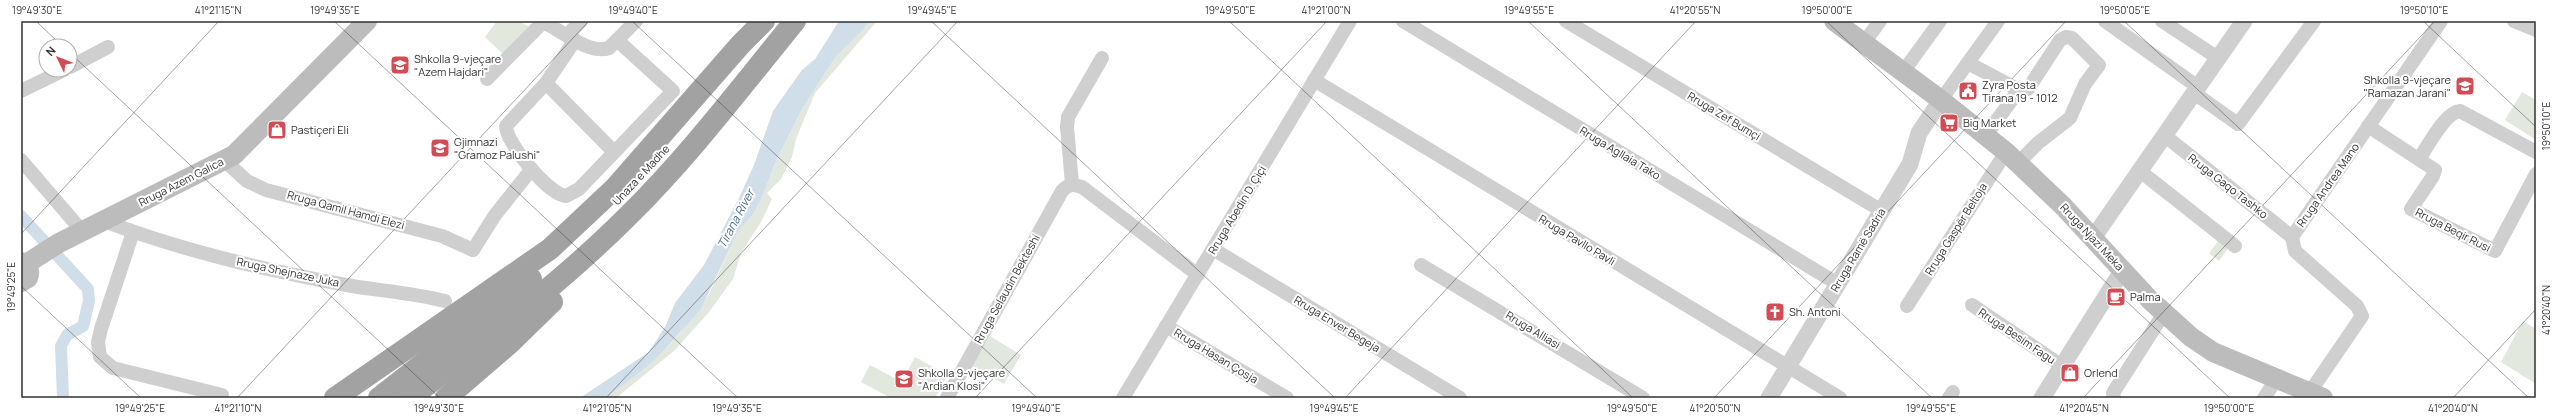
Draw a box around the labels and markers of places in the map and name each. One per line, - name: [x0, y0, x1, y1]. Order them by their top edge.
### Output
- place label: Shkolla 9-vjeçare "Azem Hajdari": [414, 51, 502, 79]
- school or university icon: Shkolla 9-vjeçare "Azem Hajdari": [389, 54, 411, 76]
- place label: Shkolla 9-vjeçare "Ramazan Jarani": [2363, 72, 2452, 100]
- school or university icon: Shkolla 9-vjeçare "Ramazan Jarani": [2454, 75, 2476, 97]
- place label: Zyra Posta Tirana 19 - 1012: [1982, 77, 2058, 105]
- public building icon: Zyra Posta Tirana 19 - 1012: [1957, 80, 1979, 102]
- supermarket icon: Big Market: [1938, 112, 1960, 134]
- place label: Big Market: [1963, 115, 2017, 130]
- shop icon: Pastiçeri Eli: [266, 119, 288, 141]
- place label: Pastiçeri Eli: [291, 122, 349, 137]
- place label: Gjimnazi "Gramoz Palushi": [454, 134, 540, 162]
- school or university icon: Gjimnazi "Gramoz Palushi": [429, 137, 451, 159]
- cafe icon: Palma: [2105, 286, 2127, 308]
- place label: Palma: [2130, 289, 2161, 304]
- church icon: Sh. Antoni: [1764, 301, 1786, 323]
- place label: Sh. Antoni: [1789, 304, 1841, 319]
- shop icon: Orlend: [2059, 362, 2081, 384]
- place label: Shkolla 9-vjeçare "Ardian Klosi": [918, 365, 1006, 393]
- place label: Orlend: [2084, 365, 2118, 380]
- school or university icon: Shkolla 9-vjeçare "Ardian Klosi": [893, 368, 915, 390]

